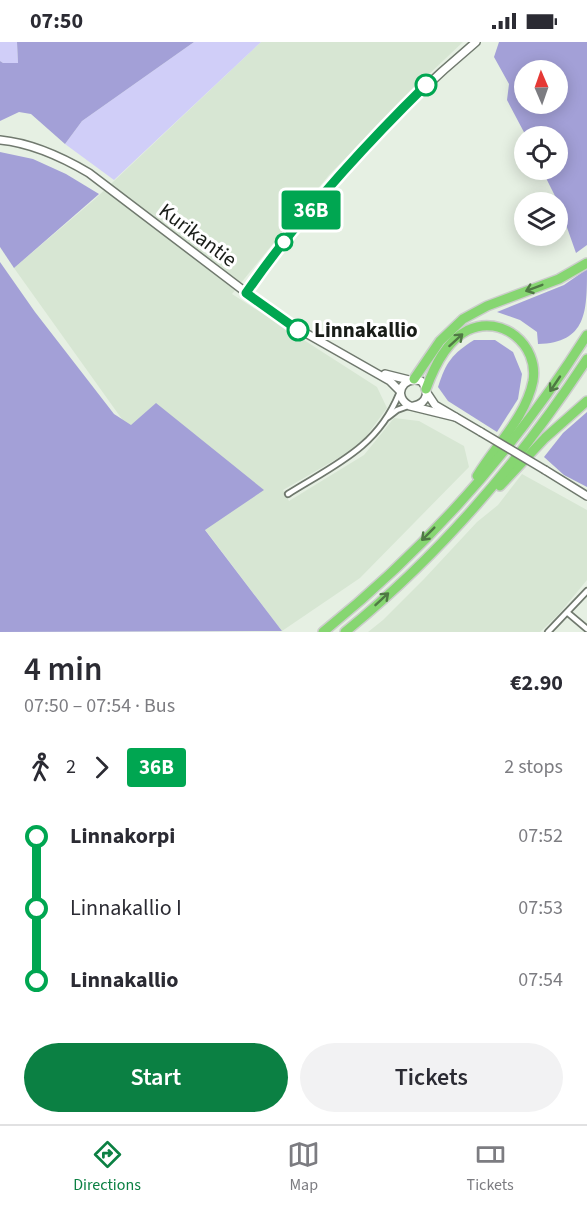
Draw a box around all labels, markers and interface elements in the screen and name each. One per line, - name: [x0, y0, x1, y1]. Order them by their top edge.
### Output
- text: 07:50: [30, 5, 83, 37]
- north arrow: [514, 60, 568, 114]
- map controls: [514, 60, 568, 246]
- unlabelled marker: [415, 74, 437, 96]
- button: locate: [514, 126, 568, 180]
- line badge: 36B: [276, 190, 346, 230]
- button: layers: [514, 192, 568, 246]
- text: 36B: [294, 195, 328, 225]
- street label: Kurikantie: [153, 196, 243, 274]
- unlabelled marker: [275, 233, 293, 251]
- one-way arrow: [526, 284, 544, 295]
- place label: Linnakallio: [314, 315, 418, 345]
- marker: Linnakallio: [287, 319, 309, 341]
- one-way arrow: [449, 333, 464, 347]
- one-way arrow: [548, 375, 561, 392]
- one-way arrow: [421, 527, 435, 542]
- one-way arrow: [374, 592, 389, 607]
- text: 4 min: [24, 646, 102, 693]
- text: €2.90: [510, 667, 563, 699]
- text: 07:50 – 07:54 · Bus: [24, 692, 175, 720]
- icon: walk: [24, 751, 57, 784]
- icon: forward: [85, 751, 118, 784]
- text: 36B: [139, 752, 174, 782]
- text: 2: [66, 753, 76, 781]
- text: 2 stops: [504, 753, 563, 781]
- text: Linnakorpi: [70, 820, 175, 852]
- text: 07:52: [518, 822, 563, 850]
- text: Linnakallio I: [70, 892, 182, 924]
- text: 07:53: [518, 894, 563, 922]
- text: Linnakallio: [70, 964, 179, 996]
- text: 07:54: [518, 966, 563, 994]
- button: Start: [24, 1043, 288, 1112]
- button: Tickets: [300, 1043, 563, 1112]
- tab: Directions: [73, 1138, 141, 1196]
- tab: Map: [287, 1138, 320, 1196]
- tab: Tickets: [467, 1138, 514, 1196]

